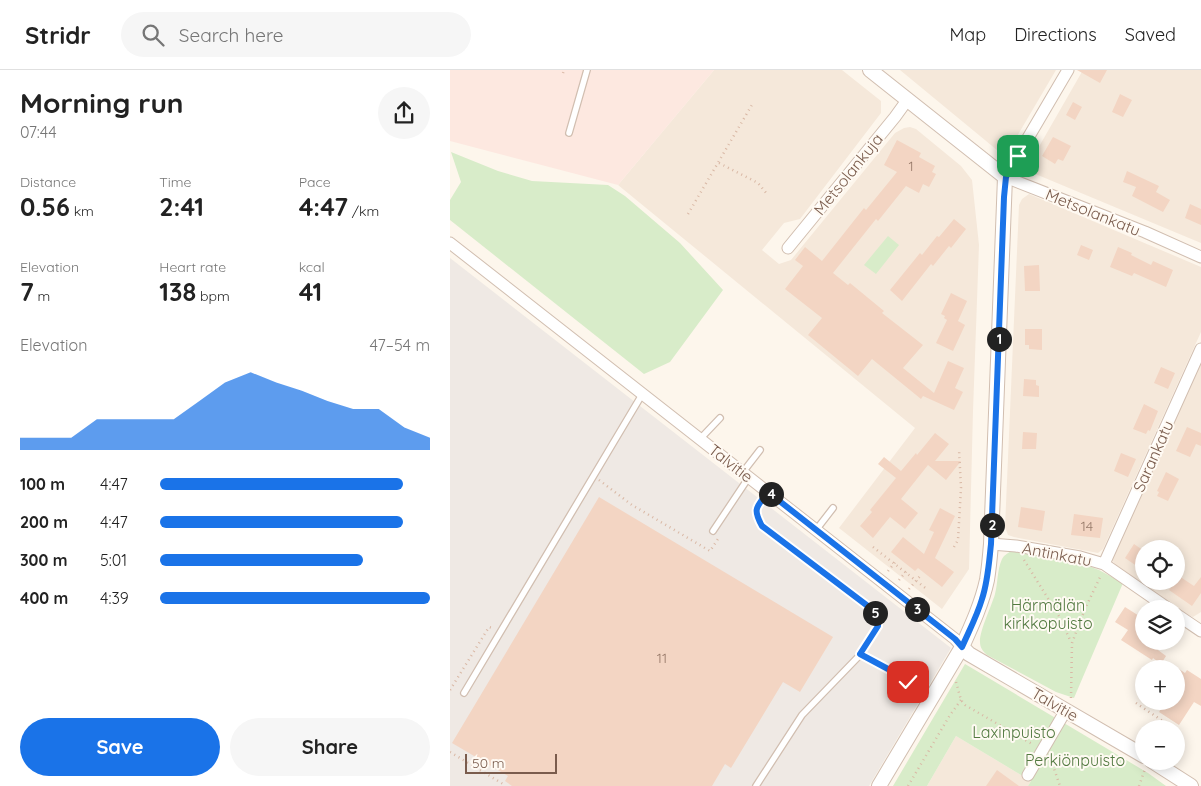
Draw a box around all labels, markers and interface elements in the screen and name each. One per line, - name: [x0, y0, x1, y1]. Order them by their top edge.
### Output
- search box: [121, 12, 471, 57]
- text: Stridr: [25, 20, 91, 50]
- icon: search: [139, 21, 167, 49]
- text: Search here: [179, 23, 284, 47]
- text: Map: [949, 23, 986, 46]
- text: Directions: [1014, 23, 1097, 46]
- text: Saved: [1125, 23, 1176, 46]
- text: Morning run: [20, 85, 184, 120]
- button: share: [378, 87, 430, 139]
- text: 07:44: [20, 122, 57, 142]
- street label: Metsolankuja: [809, 129, 887, 219]
- pin: [997, 135, 1039, 177]
- icon: arrive: [1004, 142, 1032, 170]
- house number: 1: [908, 157, 914, 175]
- text: Distance: [20, 173, 76, 191]
- text: Time: [159, 173, 191, 191]
- text: Pace: [299, 173, 331, 191]
- street label: Metsolankatu: [1043, 184, 1143, 240]
- text: 0.56: [20, 191, 70, 222]
- text: 2:41: [159, 191, 204, 222]
- text: 4:47: [299, 191, 348, 222]
- text: km: [70, 202, 94, 220]
- text: /km: [348, 202, 379, 220]
- text: Elevation: [20, 258, 79, 276]
- text: Heart rate: [159, 258, 226, 276]
- text: kcal: [299, 258, 325, 276]
- text: 7: [20, 276, 34, 307]
- text: 138: [159, 276, 196, 307]
- text: 41: [299, 276, 322, 307]
- text: m: [34, 287, 50, 305]
- text: bpm: [196, 287, 230, 305]
- pin: 1: [986, 326, 1012, 352]
- text: 1: [997, 330, 1002, 348]
- text: Elevation: [20, 335, 87, 355]
- text: 47–54 m: [370, 335, 430, 355]
- street label: Sarankatu: [1128, 417, 1178, 495]
- street label: Talvitie: [705, 439, 757, 487]
- text: 100 m: [20, 474, 65, 494]
- text: 4:47: [100, 474, 128, 494]
- pin: 4: [758, 482, 784, 506]
- text: 4: [767, 485, 776, 503]
- text: 200 m: [20, 512, 68, 532]
- text: 4:47: [100, 512, 128, 532]
- pin: 2: [980, 512, 1004, 538]
- text: 2: [989, 516, 996, 534]
- house number: 14: [1081, 517, 1093, 535]
- street label: Antinkatu: [1021, 537, 1093, 571]
- map controls: [1135, 540, 1185, 770]
- button: locate: [1135, 540, 1185, 590]
- text: 300 m: [20, 550, 67, 570]
- text: 5:01: [100, 550, 127, 570]
- text: 400 m: [20, 588, 68, 608]
- text: 4:39: [100, 588, 129, 608]
- park label: Härmälän kirkkopuisto: [1003, 595, 1093, 633]
- pin: 3: [904, 596, 930, 622]
- pin: 5: [862, 600, 888, 626]
- text: 3: [914, 600, 921, 618]
- button: layers: [1135, 600, 1185, 650]
- text: 5: [871, 604, 880, 622]
- house number: 11: [657, 649, 667, 667]
- button: +: [1135, 660, 1185, 710]
- pin: [887, 661, 929, 703]
- icon: check: [894, 668, 922, 696]
- street label: Talvitie: [1028, 683, 1082, 725]
- button: Save: [20, 718, 220, 776]
- button: Share: [230, 718, 430, 776]
- button: −: [1135, 720, 1185, 770]
- park label: Laxinpuisto: [972, 722, 1056, 742]
- park label: Perkiönpuisto: [1025, 750, 1125, 770]
- scale bar: [465, 751, 558, 774]
- text: 50 m: [472, 754, 505, 772]

